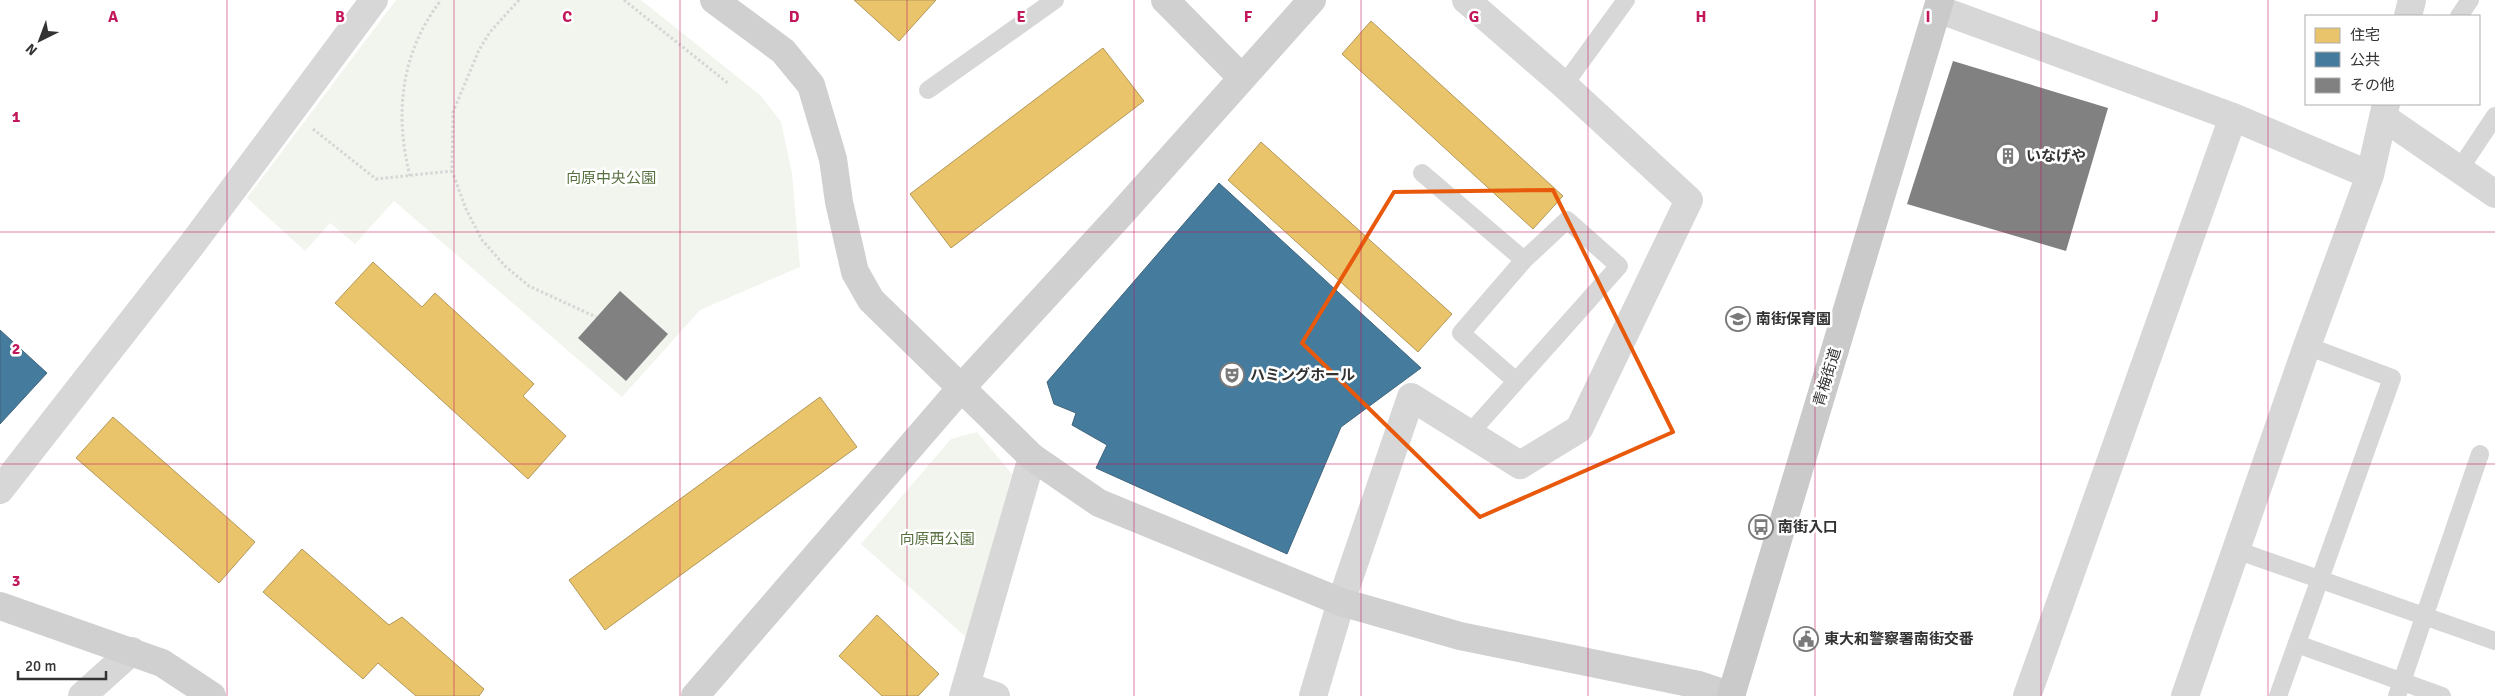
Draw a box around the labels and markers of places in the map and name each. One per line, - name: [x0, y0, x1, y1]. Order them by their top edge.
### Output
- building icon: いなげや: [1995, 143, 2021, 169]
- place label: いなげや: [2026, 147, 2086, 165]
- school or university icon: 南街保育園: [1725, 306, 1751, 332]
- place label: 南街保育園: [1756, 310, 1831, 328]
- theatre icon: ハミングホール: [1219, 362, 1245, 388]
- place label: ハミングホール: [1250, 366, 1355, 384]
- bus stop icon: 南街入口: [1748, 514, 1774, 540]
- place label: 南街入口: [1778, 518, 1838, 536]
- public building icon: 東大和警察署南街交番: [1793, 626, 1819, 652]
- place label: 東大和警察署南街交番: [1824, 630, 1974, 648]

